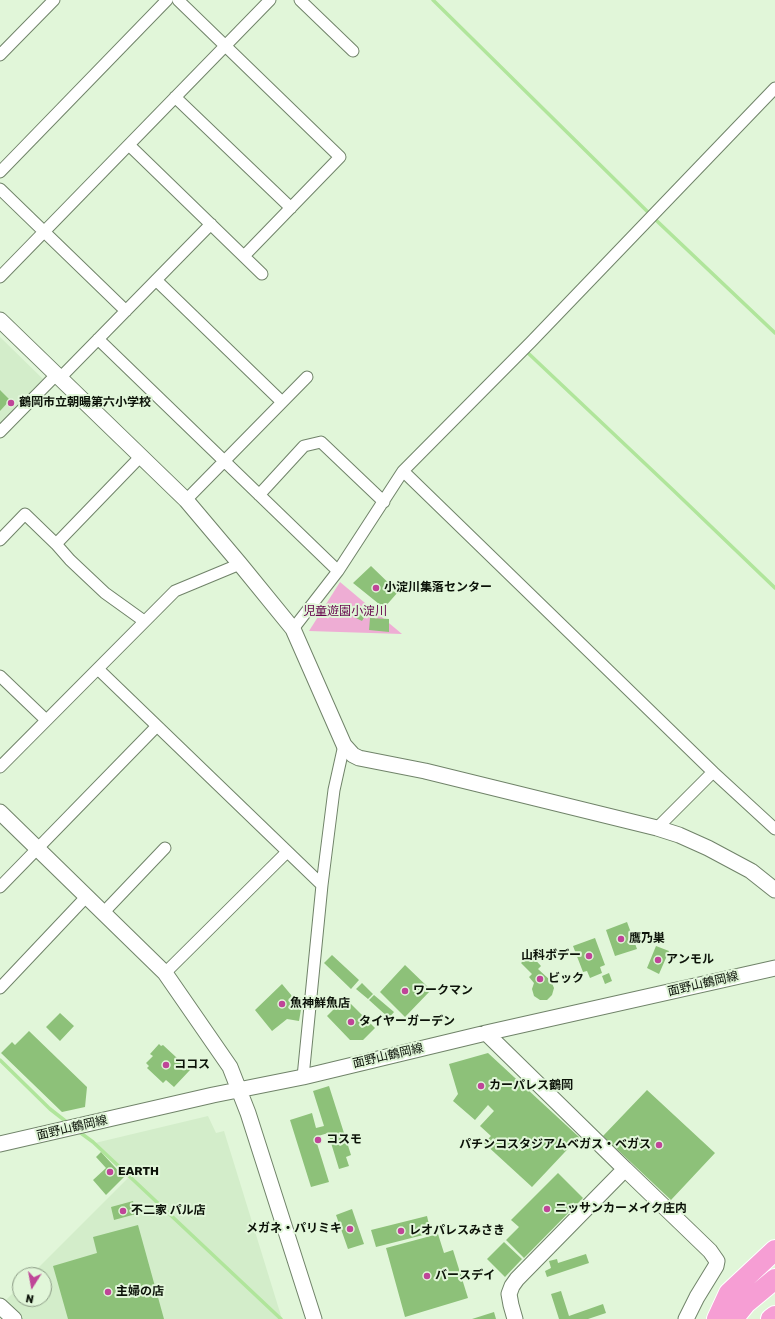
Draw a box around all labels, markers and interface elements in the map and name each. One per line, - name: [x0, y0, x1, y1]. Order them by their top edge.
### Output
- place label: 鶴岡市立朝暘第六小学校: [19, 396, 151, 410]
- marker: 鶴岡市立朝暘第六小学校: [6, 398, 16, 408]
- place label: 小淀川集落センター: [384, 581, 492, 595]
- marker: 小淀川集落センター: [371, 583, 381, 593]
- park label: 児童遊園小淀川: [303, 605, 387, 619]
- place label: 鷹乃巣: [629, 932, 665, 946]
- marker: 鷹乃巣: [616, 934, 626, 944]
- place label: 山科ボデー: [521, 949, 581, 963]
- marker: 山科ボデー: [584, 951, 594, 961]
- place label: アンモル: [666, 953, 714, 967]
- marker: アンモル: [653, 955, 663, 965]
- street label: 面野山鶴岡線: [666, 969, 740, 999]
- place label: ビック: [548, 972, 584, 986]
- marker: ビック: [535, 974, 545, 984]
- place label: ワークマン: [413, 984, 473, 998]
- marker: ワークマン: [400, 986, 410, 996]
- place label: 魚神鮮魚店: [290, 997, 350, 1011]
- marker: 魚神鮮魚店: [277, 999, 287, 1009]
- place label: タイヤーガーデン: [359, 1015, 455, 1029]
- marker: タイヤーガーデン: [346, 1017, 356, 1027]
- street label: 面野山鶴岡線: [351, 1041, 425, 1071]
- place label: ココス: [174, 1058, 210, 1072]
- marker: ココス: [161, 1060, 171, 1070]
- place label: カーパレス鶴岡: [489, 1079, 573, 1093]
- marker: カーパレス鶴岡: [476, 1081, 486, 1091]
- street label: 面野山鶴岡線: [35, 1113, 109, 1143]
- place label: コスモ: [326, 1133, 362, 1147]
- marker: コスモ: [313, 1135, 323, 1145]
- place label: パチンコスタジアムベガス・ベガス: [459, 1138, 651, 1152]
- marker: パチンコスタジアムベガス・ベガス: [654, 1140, 664, 1150]
- place label: EARTH: [118, 1165, 159, 1179]
- marker: EARTH: [105, 1167, 115, 1177]
- place label: ニッサンカーメイク庄内: [555, 1202, 687, 1216]
- place label: 不二家 パル店: [131, 1204, 206, 1218]
- marker: ニッサンカーメイク庄内: [542, 1204, 552, 1214]
- marker: 不二家 パル店: [118, 1206, 128, 1216]
- place label: メガネ・パリミキ: [246, 1222, 342, 1236]
- marker: メガネ・パリミキ: [345, 1224, 355, 1234]
- place label: レオパレスみさき: [409, 1224, 505, 1238]
- marker: レオパレスみさき: [396, 1226, 406, 1236]
- north arrow: [12, 1267, 52, 1307]
- place label: バースデイ: [435, 1269, 495, 1283]
- marker: バースデイ: [422, 1271, 432, 1281]
- place label: 主婦の店: [116, 1285, 164, 1299]
- marker: 主婦の店: [103, 1287, 113, 1297]
- text: N: [25, 1291, 35, 1305]

